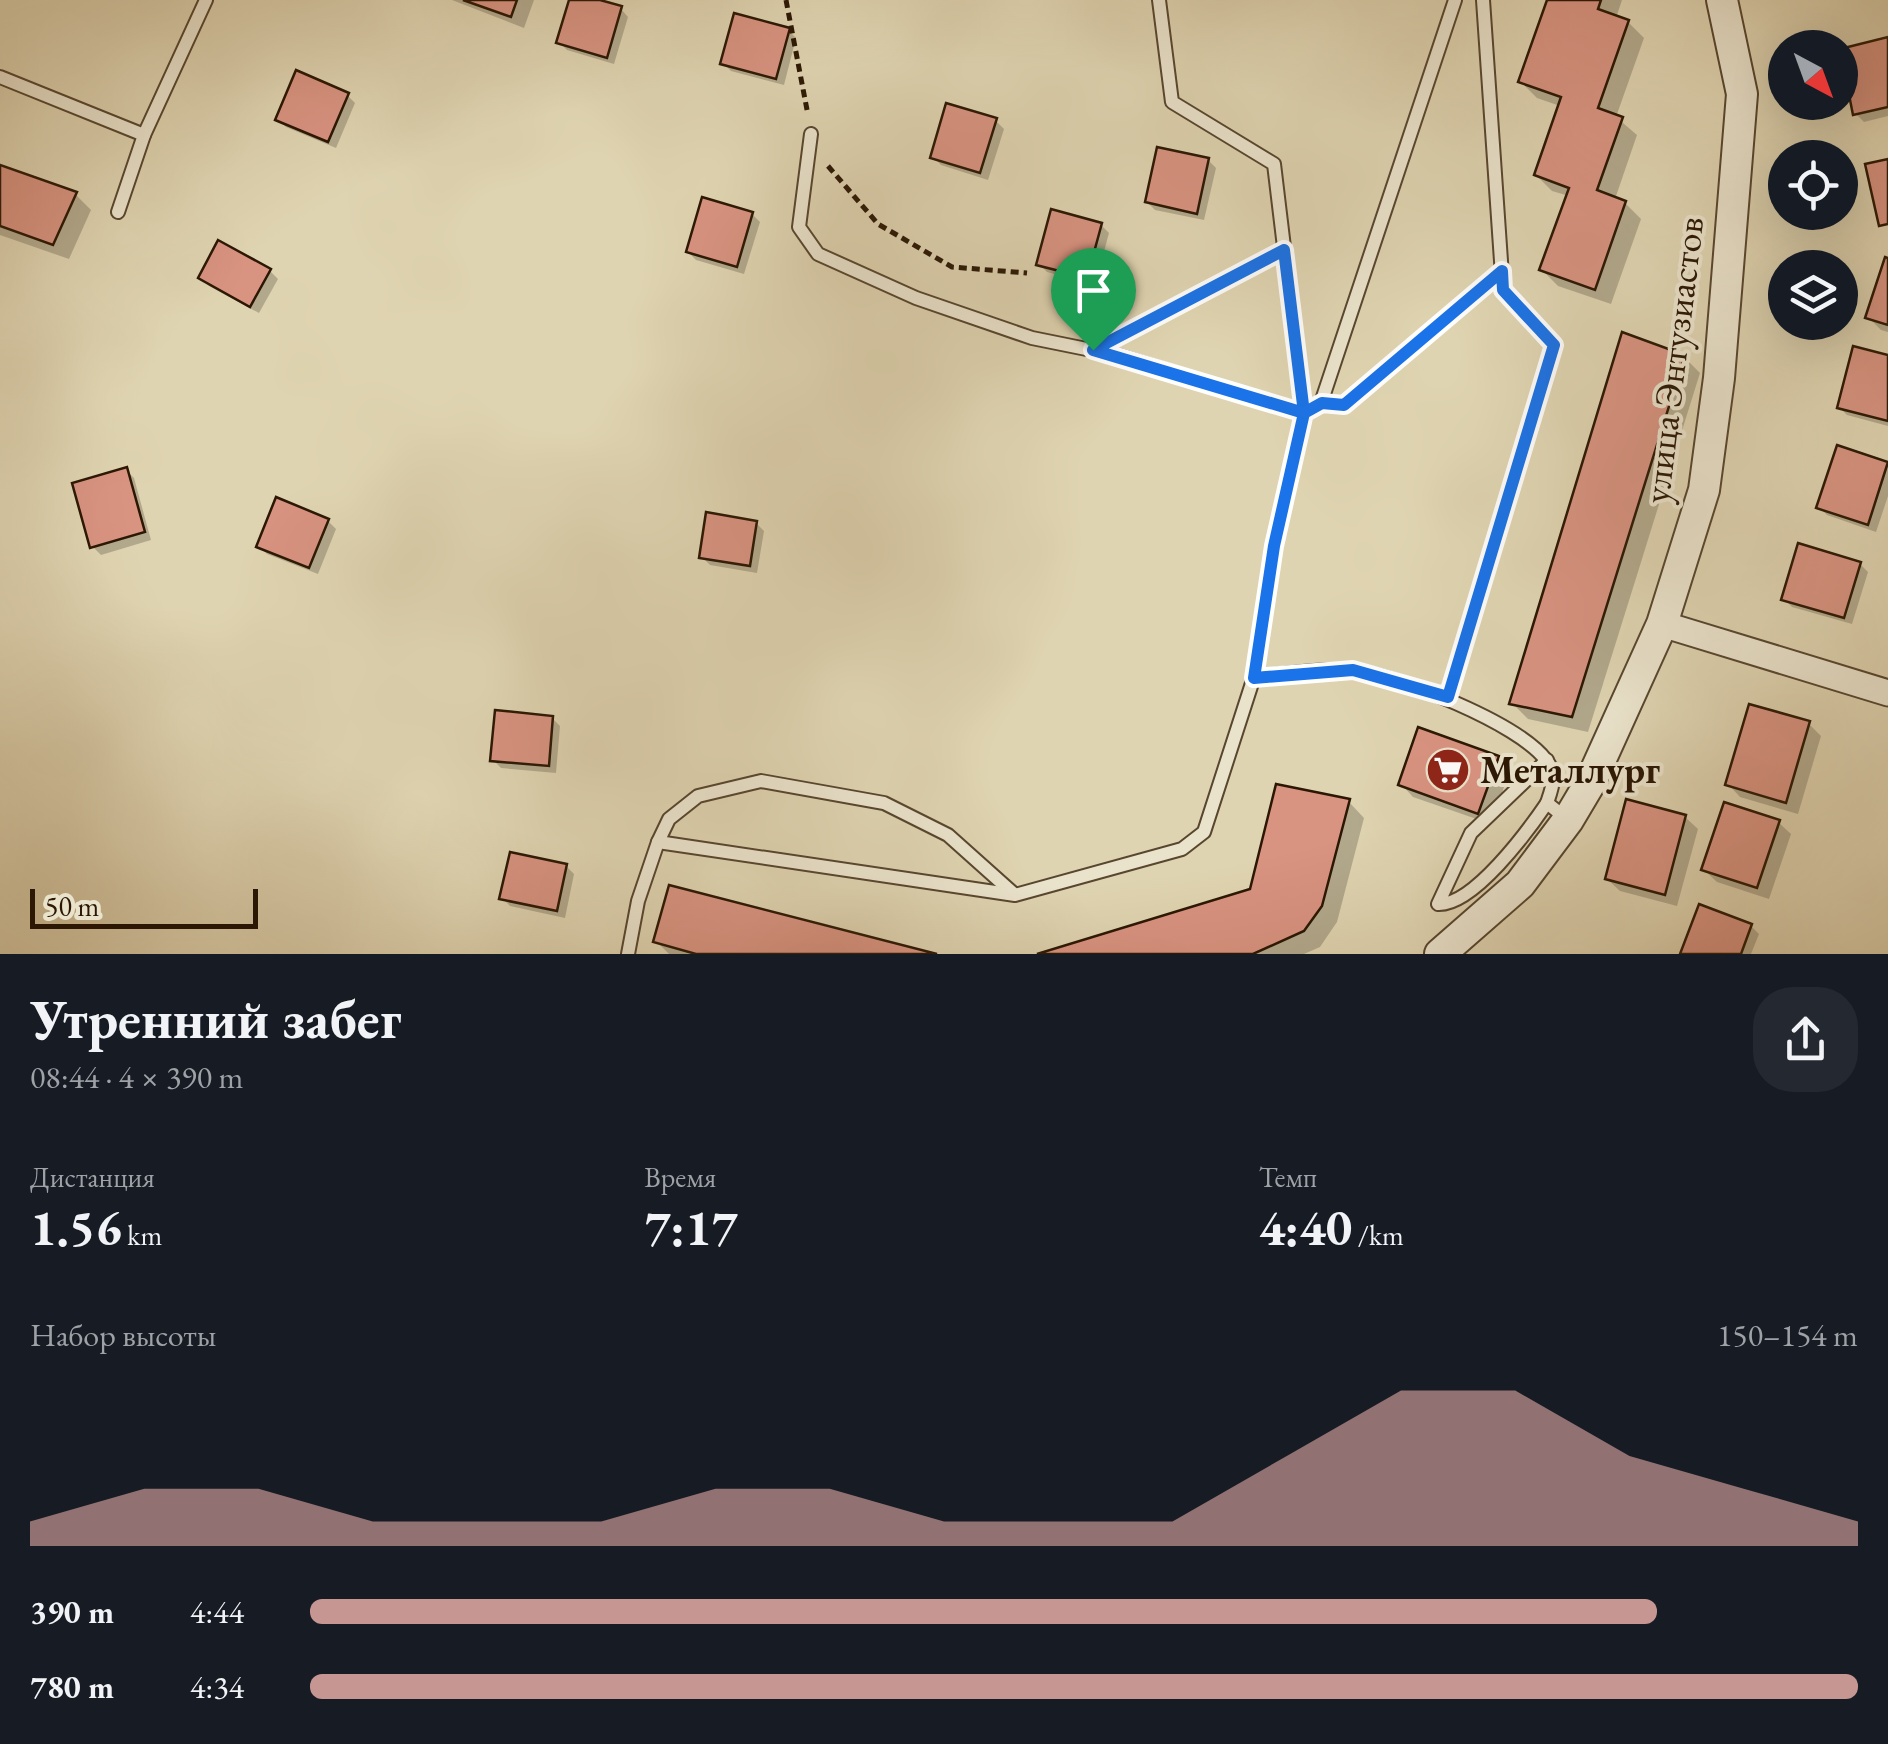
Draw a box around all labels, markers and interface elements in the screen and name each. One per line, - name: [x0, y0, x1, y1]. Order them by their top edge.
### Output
- north arrow: [1768, 30, 1858, 120]
- map controls: [1768, 30, 1858, 340]
- button: locate: [1768, 140, 1858, 230]
- street label: улица Энтузиастов: [1631, 214, 1714, 506]
- pin: [1051, 248, 1136, 351]
- button: layers: [1768, 250, 1858, 340]
- icon: arrive: [1066, 263, 1121, 318]
- place label: Металлург: [1480, 745, 1660, 794]
- supermarket icon: Металлург: [1425, 747, 1471, 793]
- scale bar: [30, 884, 258, 928]
- text: 50 m: [45, 888, 99, 924]
- text: Утренний забег: [30, 983, 402, 1054]
- button: share: [1753, 987, 1858, 1092]
- text: 08:44 · 4 × 390 m: [30, 1056, 243, 1098]
- text: Дистанция: [30, 1159, 155, 1195]
- text: Время: [644, 1159, 716, 1195]
- text: Темп: [1259, 1159, 1317, 1195]
- text: 1.56: [30, 1195, 122, 1260]
- text: 7:17: [644, 1195, 738, 1260]
- text: 4:40: [1259, 1195, 1352, 1260]
- text: km: [122, 1217, 162, 1253]
- text: /km: [1352, 1217, 1404, 1253]
- text: Набор высоты: [30, 1314, 216, 1356]
- text: 150–154 m: [1717, 1314, 1858, 1356]
- text: 390 m: [30, 1591, 114, 1633]
- text: 4:44: [190, 1591, 244, 1633]
- text: 780 m: [30, 1666, 114, 1708]
- text: 4:34: [190, 1666, 244, 1708]

